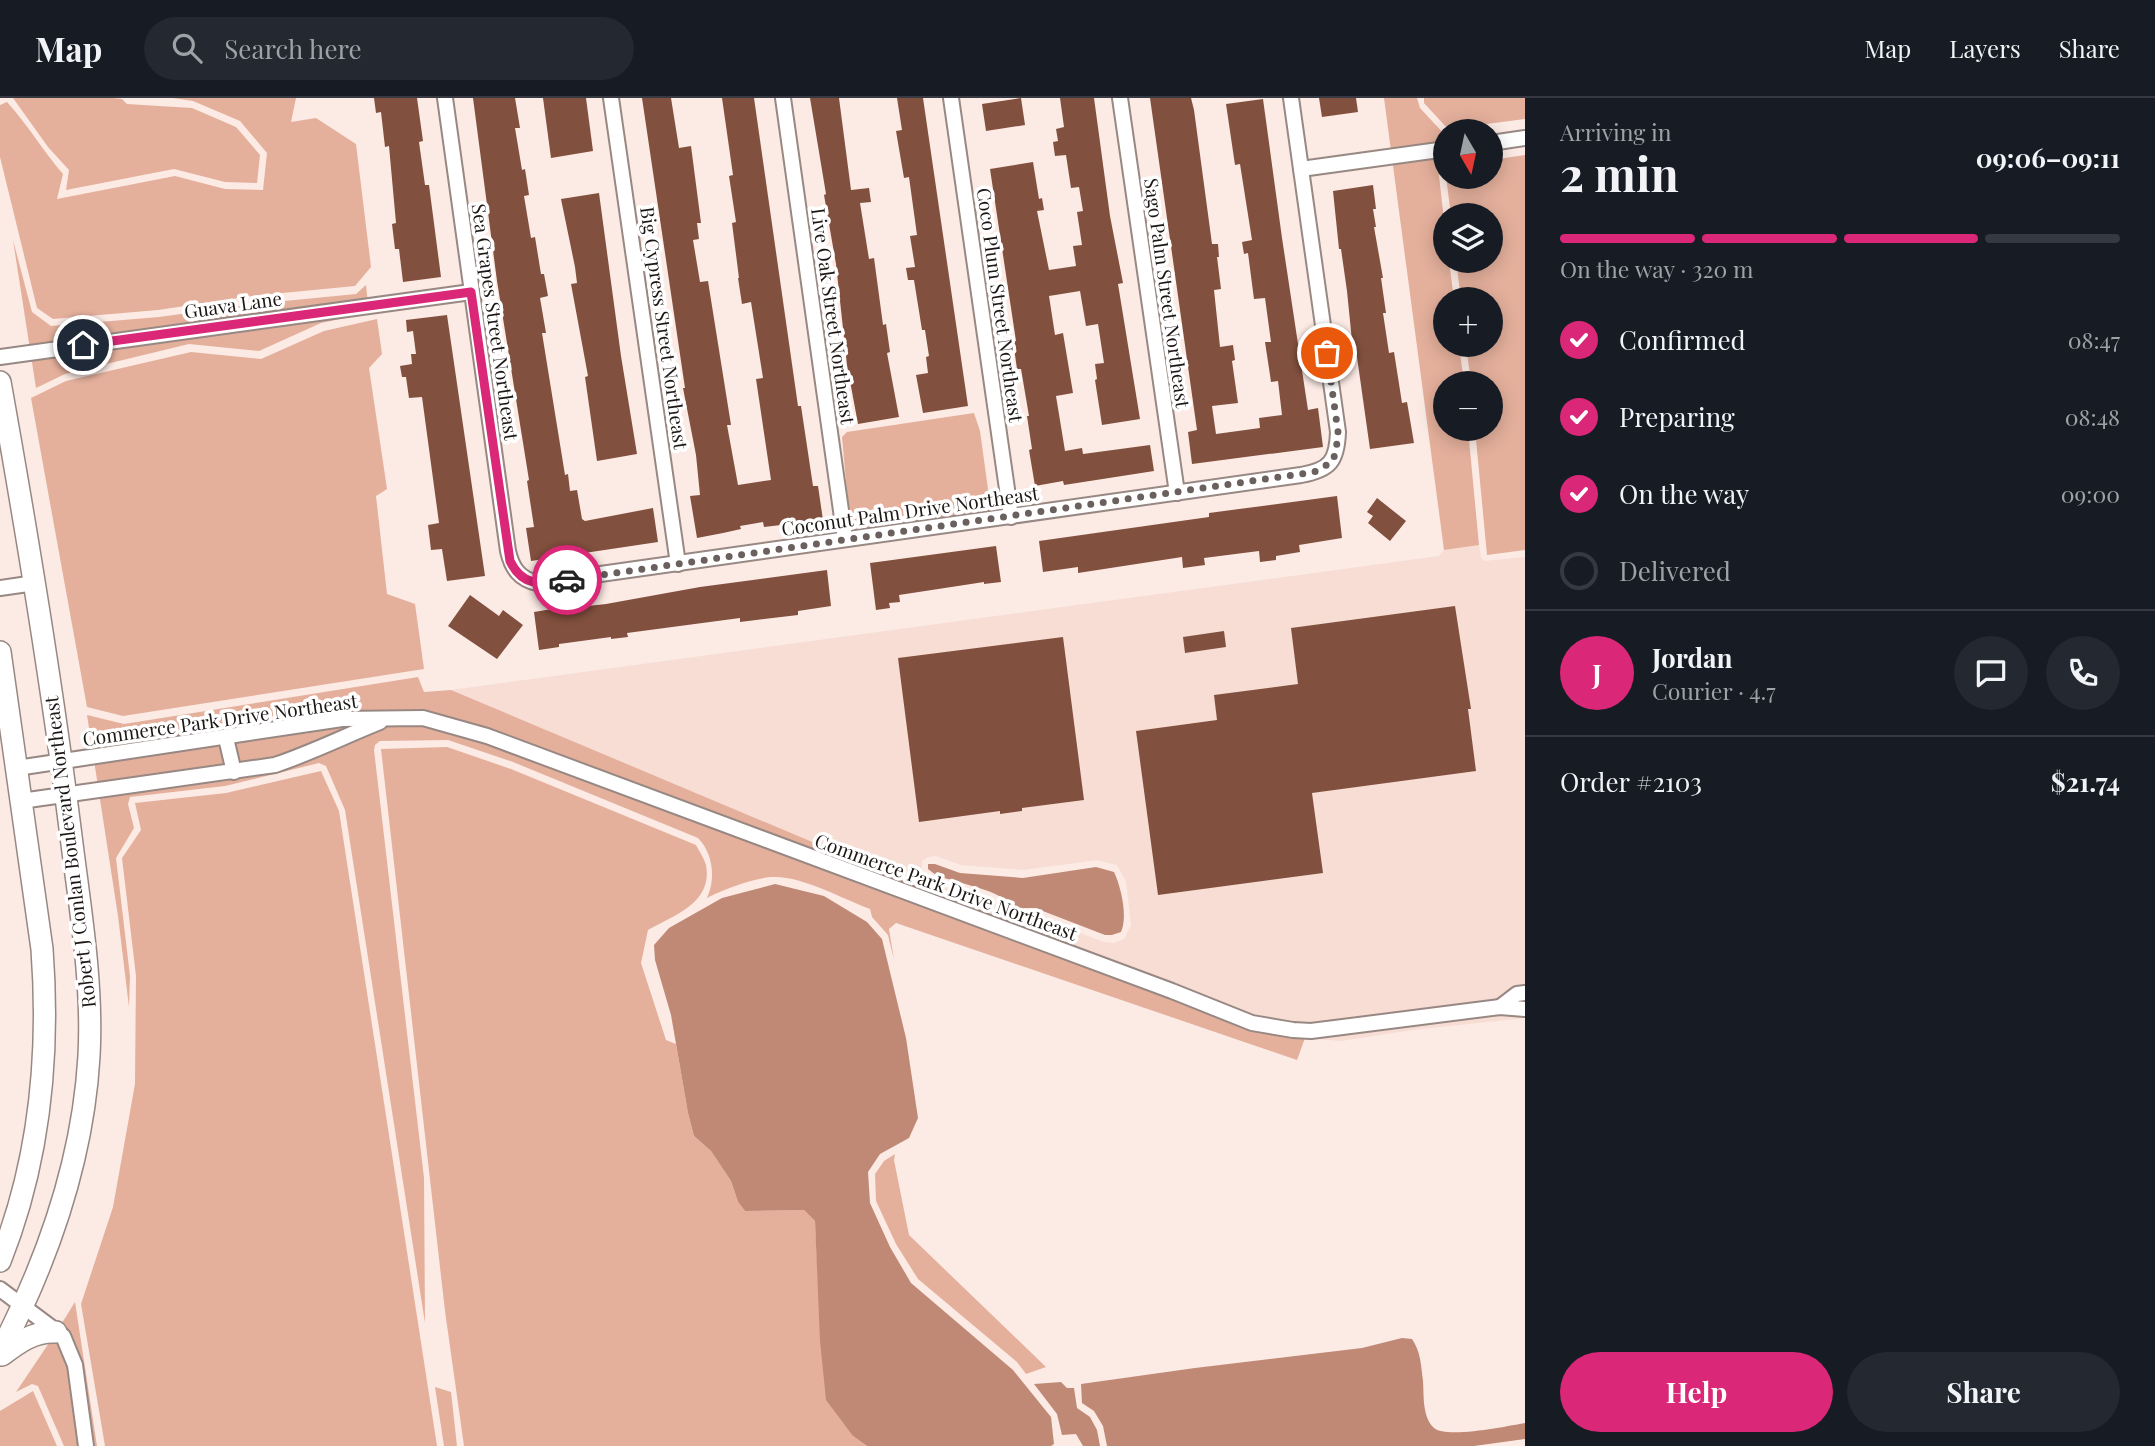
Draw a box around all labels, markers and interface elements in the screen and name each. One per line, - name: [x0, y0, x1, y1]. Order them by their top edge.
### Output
- search box: [144, 17, 634, 80]
- text: Map: [35, 26, 102, 70]
- icon: search: [168, 29, 206, 67]
- text: Search here: [224, 31, 362, 66]
- text: Map: [1865, 32, 1911, 64]
- text: Layers: [1949, 32, 2021, 64]
- text: Share: [2059, 32, 2120, 64]
- text: Arriving in: [1560, 116, 1672, 147]
- north arrow: [1433, 119, 1503, 189]
- map controls: [1433, 119, 1503, 441]
- text: 09:06–09:11: [1976, 140, 2120, 175]
- text: 2 min: [1560, 142, 1679, 204]
- street label: Sago Palm Street Northeast: [1139, 176, 1197, 410]
- street label: Coco Plum Street Northeast: [972, 186, 1030, 424]
- street label: Sea Grapes Street Northeast: [467, 202, 526, 442]
- button: layers: [1433, 203, 1503, 273]
- street label: Big Cypress Street Northeast: [635, 205, 695, 451]
- street label: Live Oak Street Northeast: [806, 206, 862, 426]
- text: On the way · 320 m: [1560, 253, 1753, 284]
- street label: Guava Lane: [182, 284, 283, 324]
- button: +: [1433, 287, 1503, 357]
- pin: [53, 315, 113, 375]
- icon: check: [1560, 321, 1598, 359]
- text: Confirmed: [1619, 322, 1746, 357]
- pin: [1297, 323, 1357, 383]
- text: 08:47: [2068, 324, 2120, 355]
- icon: home: [64, 326, 102, 364]
- icon: bag: [1308, 334, 1346, 372]
- button: −: [1433, 371, 1503, 441]
- icon: check: [1560, 398, 1598, 436]
- text: Preparing: [1619, 399, 1735, 434]
- text: 08:48: [2065, 401, 2120, 432]
- icon: check: [1560, 475, 1598, 513]
- text: On the way: [1619, 476, 1749, 511]
- text: 09:00: [2061, 478, 2120, 509]
- street label: Coconut Palm Drive Northeast: [780, 479, 1040, 541]
- courier: [532, 545, 602, 615]
- text: Delivered: [1619, 553, 1731, 588]
- icon: car: [548, 561, 586, 599]
- button: chat: [1954, 636, 2028, 710]
- button: phone: [2046, 636, 2120, 710]
- text: Jordan: [1652, 640, 1732, 675]
- text: J: [1592, 656, 1602, 691]
- text: Courier · 4.7: [1652, 675, 1776, 706]
- street label: Commerce Park Drive Northeast: [81, 687, 359, 751]
- street label: Robert J Conlan Boulevard Northeast: [37, 694, 101, 1010]
- text: Order #2103: [1560, 764, 1702, 799]
- text: $21.74: [2051, 764, 2120, 799]
- street label: Commerce Park Drive Northeast: [812, 826, 1081, 946]
- button: Help: [1560, 1352, 1833, 1432]
- button: Share: [1847, 1352, 2120, 1432]

